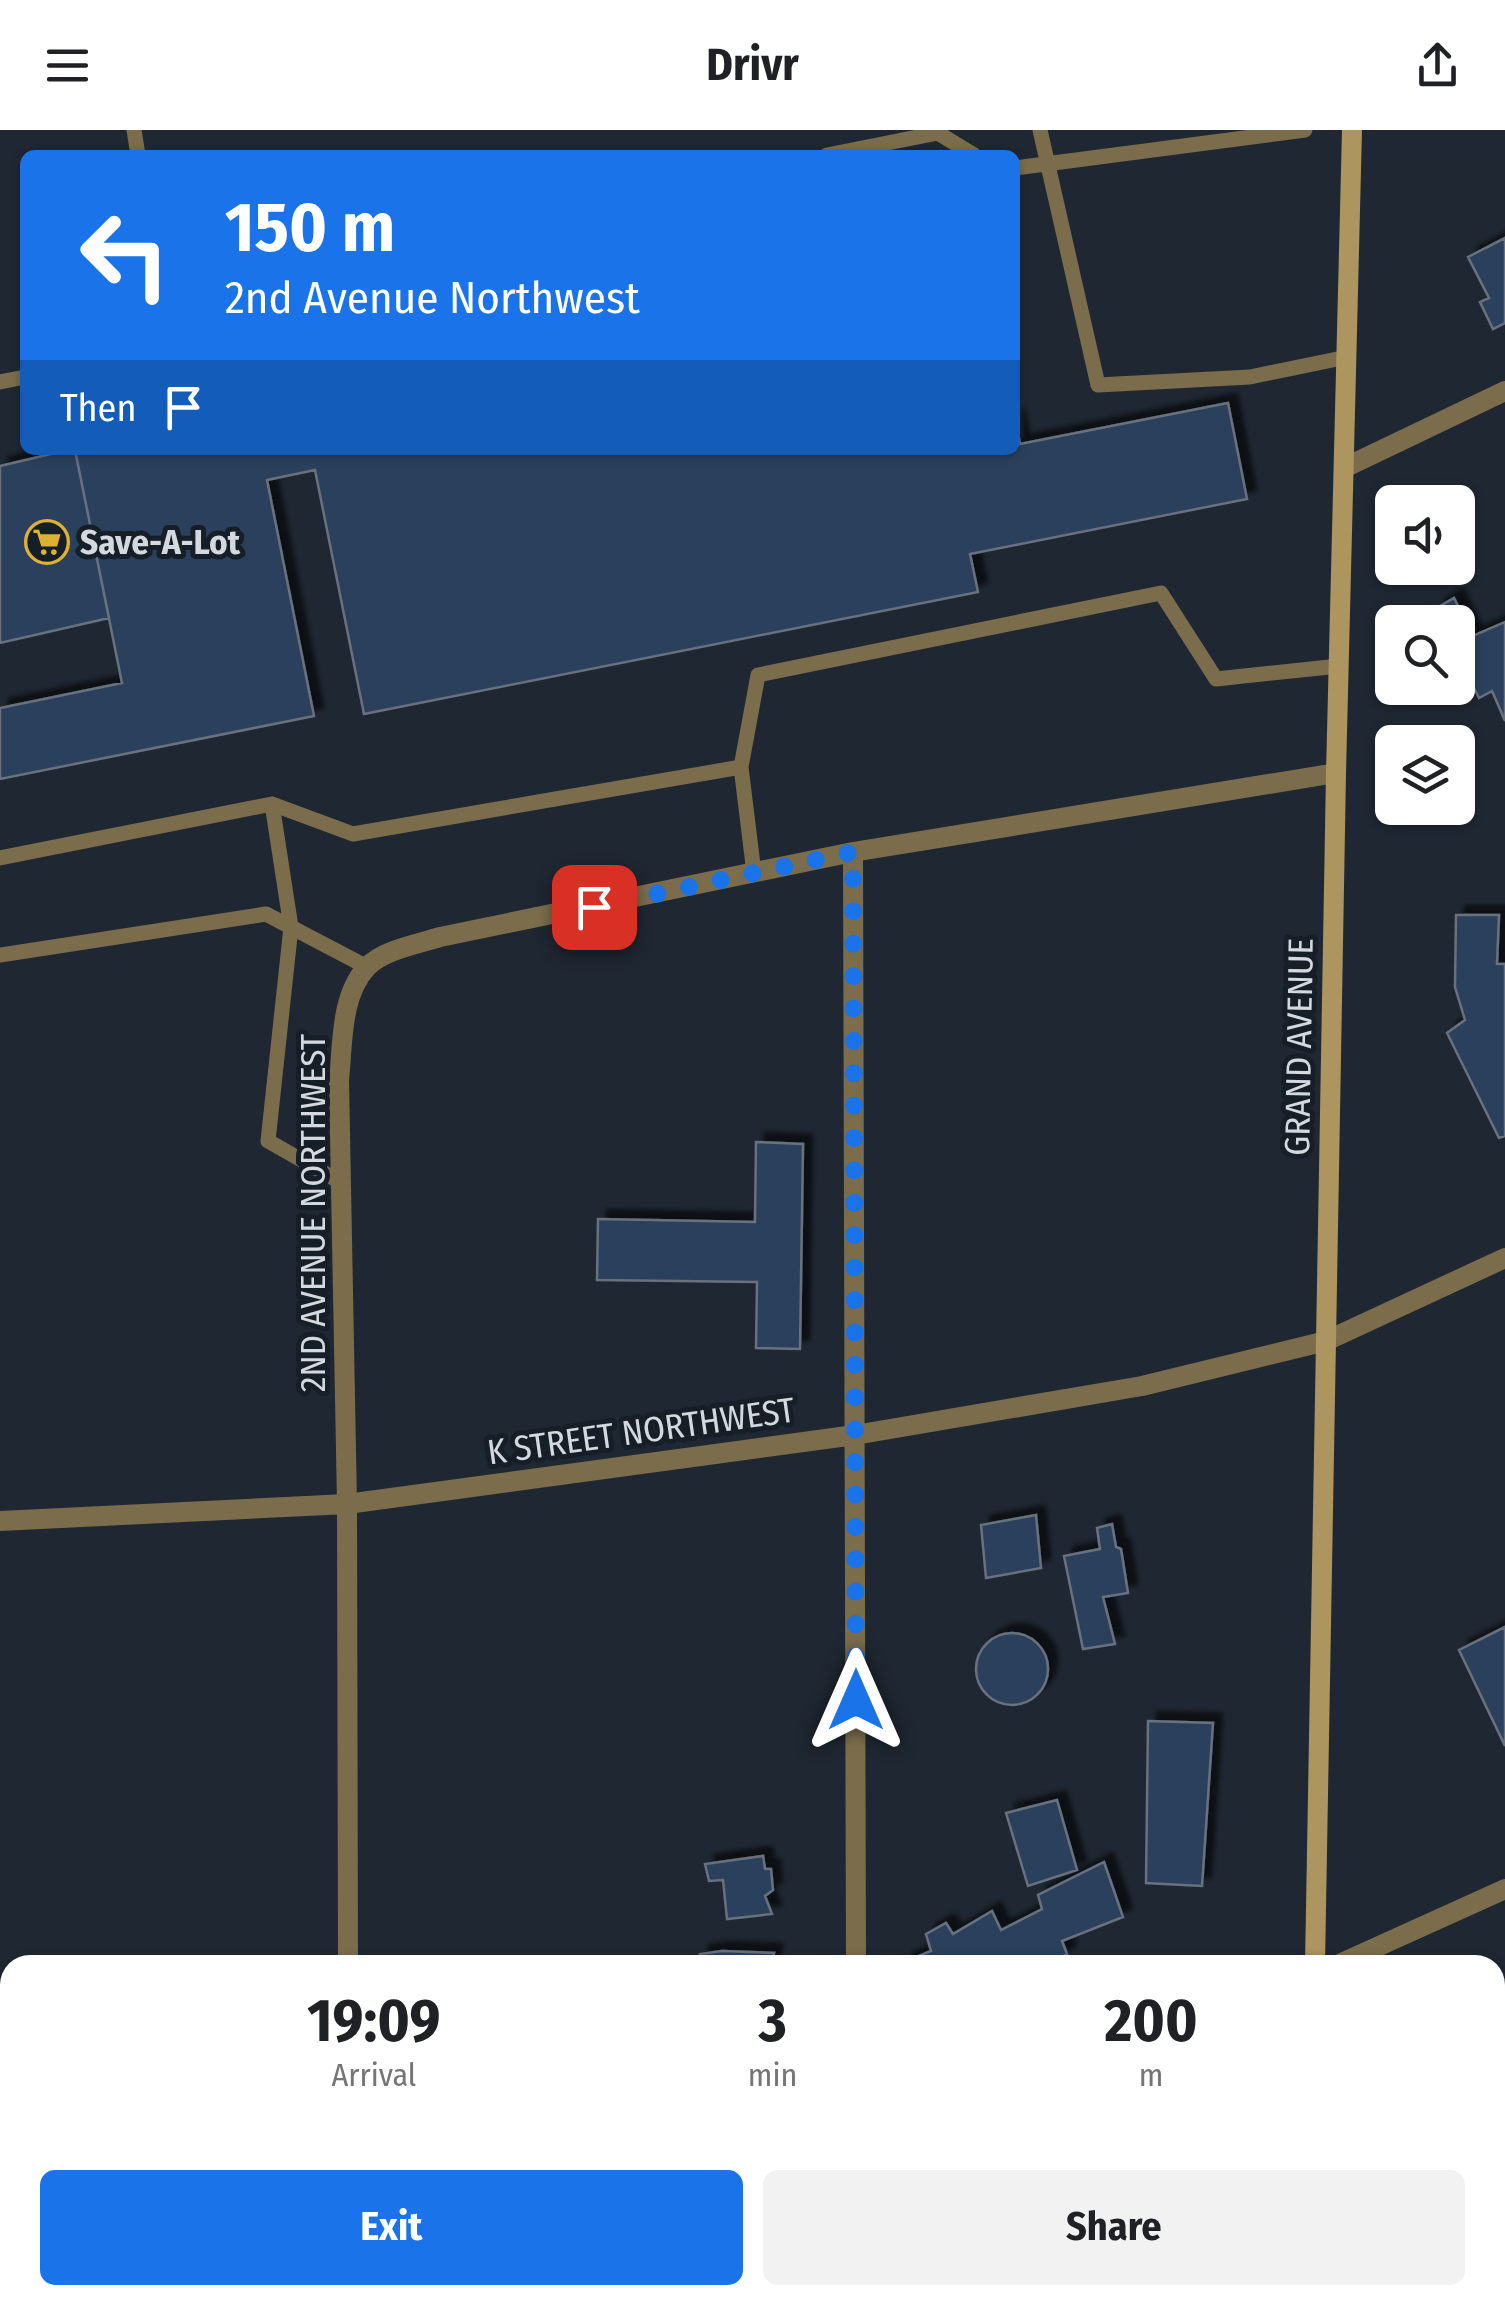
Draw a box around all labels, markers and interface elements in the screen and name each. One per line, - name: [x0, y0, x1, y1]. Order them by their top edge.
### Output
- icon: menu: [40, 38, 95, 93]
- text: Drivr: [706, 38, 799, 92]
- icon: share: [1410, 38, 1465, 93]
- text: 150 m: [225, 186, 395, 270]
- icon: left: [60, 190, 190, 320]
- text: 2nd Avenue Northwest: [225, 271, 640, 325]
- icon: arrive: [156, 380, 211, 435]
- text: Then: [60, 385, 136, 431]
- map controls: [1375, 485, 1475, 825]
- button: sound: [1375, 485, 1475, 585]
- supermarket icon: Save-A-Lot: [24, 519, 70, 565]
- place label: Save-A-Lot: [80, 521, 241, 563]
- button: search: [1375, 605, 1475, 705]
- button: layers: [1375, 725, 1475, 825]
- pin: [552, 865, 637, 950]
- icon: arrive: [567, 880, 622, 935]
- street label: GRAND AVENUE: [1276, 938, 1322, 1156]
- street label: 2ND AVENUE NORTHWEST: [292, 1033, 334, 1392]
- street label: K STREET NORTHWEST: [485, 1389, 798, 1473]
- position arrow: [804, 1648, 908, 1752]
- text: 19:09: [307, 1985, 441, 2057]
- text: 3: [758, 1985, 787, 2057]
- text: 200: [1105, 1985, 1198, 2057]
- text: Arrival: [331, 2056, 416, 2094]
- text: min: [748, 2056, 797, 2094]
- text: m: [1139, 2056, 1163, 2094]
- button: Exit: [40, 2170, 743, 2285]
- button: Share: [763, 2170, 1465, 2285]

